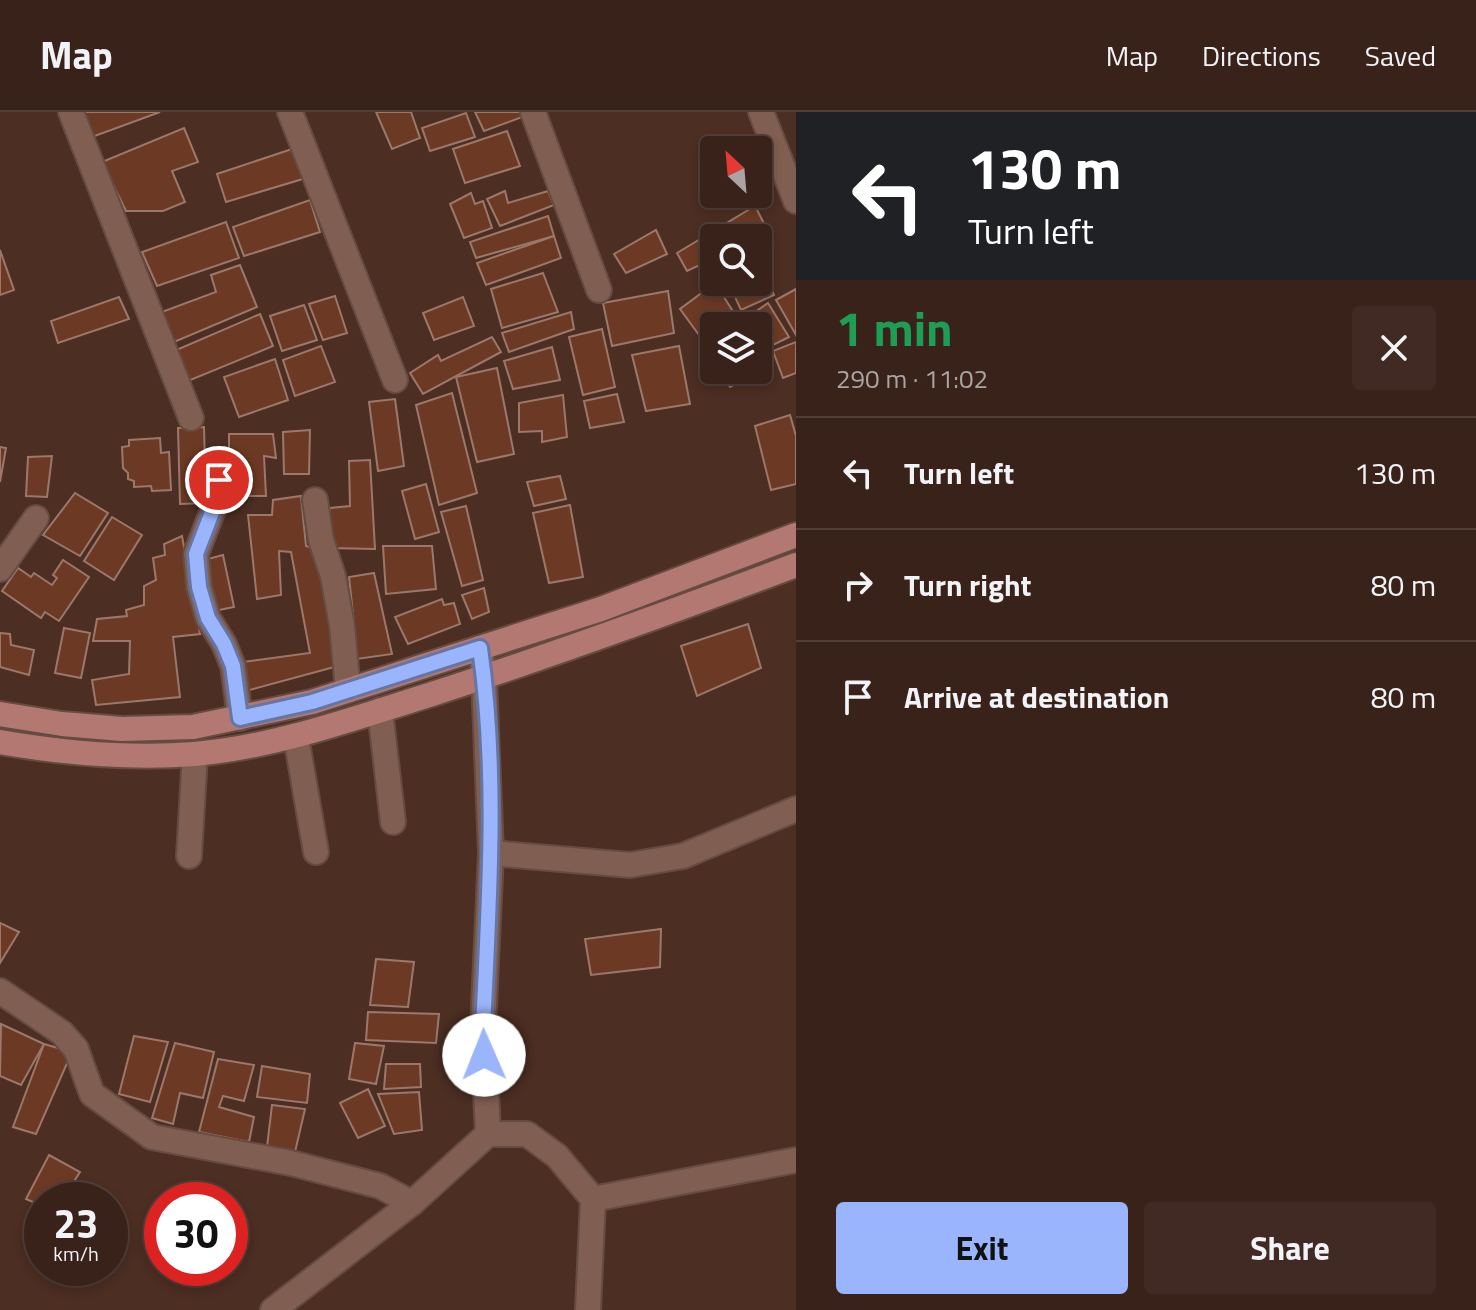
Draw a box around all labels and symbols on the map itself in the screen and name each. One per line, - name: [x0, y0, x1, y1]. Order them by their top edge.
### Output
- north arrow: [700, 136, 772, 208]
- pin: [185, 446, 253, 514]
- position arrow: [442, 1013, 526, 1097]
- speed limit sign: 30: [144, 1182, 248, 1286]

